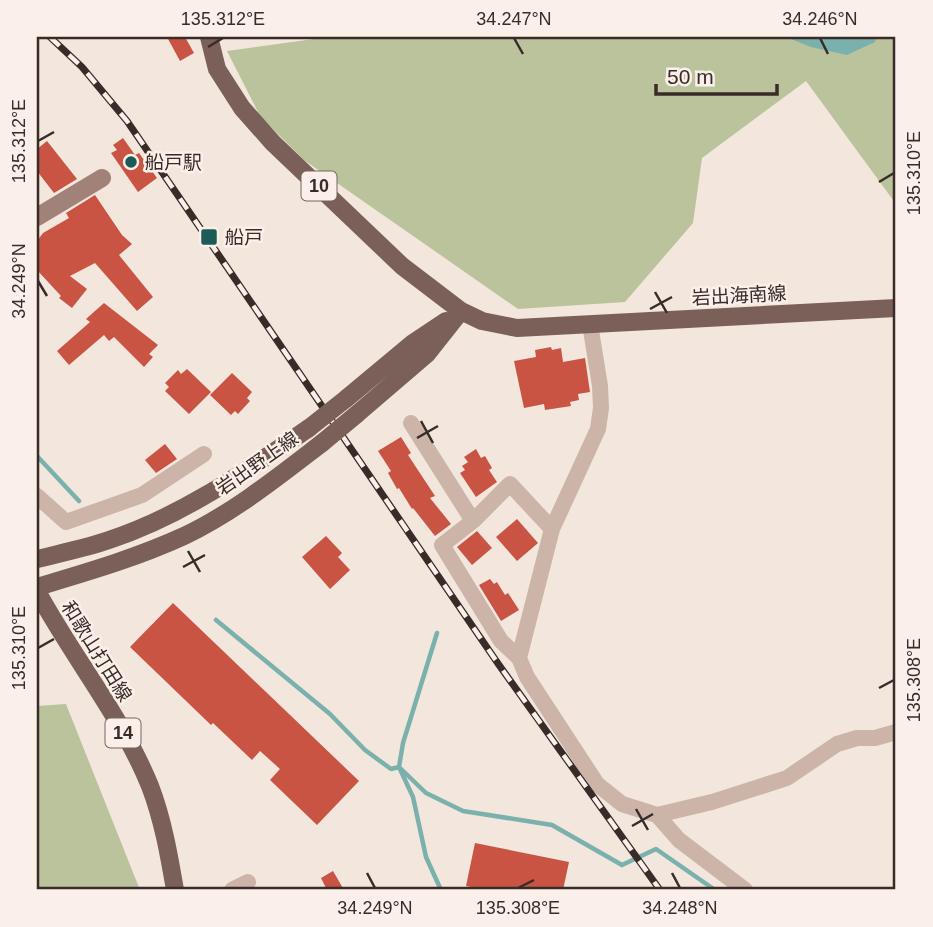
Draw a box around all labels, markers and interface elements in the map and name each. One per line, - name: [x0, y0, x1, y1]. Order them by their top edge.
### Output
- text: 135.312°E: [181, 9, 265, 29]
- text: 34.247°N: [476, 9, 552, 29]
- text: 34.246°N: [782, 9, 858, 29]
- scale bar: [656, 52, 777, 96]
- text: 50 m: [667, 65, 714, 88]
- text: 135.312°E: [9, 99, 29, 183]
- text: 135.310°E: [904, 131, 924, 215]
- place label: 船戸駅: [145, 152, 202, 173]
- marker: 船戸駅: [123, 154, 139, 170]
- road number: 10: [302, 172, 336, 201]
- marker: 船戸: [199, 227, 219, 247]
- place label: 船戸: [225, 227, 263, 248]
- text: 34.249°N: [9, 243, 29, 319]
- street label: 岩出海南線: [691, 283, 787, 308]
- street label: 岩出野上線: [212, 428, 302, 499]
- street label: 和歌山打田線: [57, 597, 136, 705]
- text: 135.310°E: [9, 606, 29, 690]
- text: 135.308°E: [904, 638, 924, 722]
- road number: 14: [106, 718, 140, 748]
- text: 34.249°N: [337, 898, 413, 918]
- text: 135.308°E: [476, 898, 560, 918]
- text: 34.248°N: [642, 898, 718, 918]

